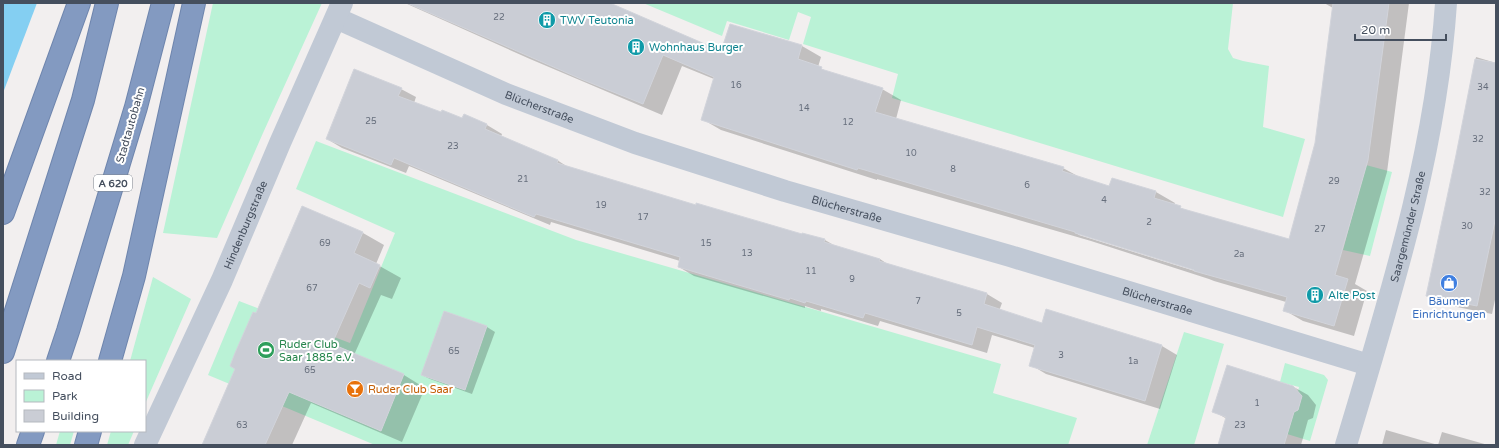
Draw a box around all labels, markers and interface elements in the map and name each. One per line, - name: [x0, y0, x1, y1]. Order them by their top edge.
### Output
- building icon: TWV Teutonia: [537, 10, 557, 30]
- house number: 22: [493, 12, 505, 23]
- place label: TWV Teutonia: [560, 14, 634, 27]
- scale bar: [1355, 16, 1446, 42]
- text: 20 m: [1361, 23, 1390, 37]
- building icon: Wohnhaus Burger: [626, 37, 646, 57]
- place label: Wohnhaus Burger: [649, 41, 744, 54]
- house number: 16: [730, 80, 742, 91]
- house number: 34: [1477, 82, 1489, 93]
- street label: Stadtautobahn: [113, 86, 148, 165]
- street label: Blücherstraße: [503, 88, 576, 126]
- house number: 14: [798, 103, 810, 114]
- house number: 25: [365, 116, 377, 127]
- house number: 12: [842, 117, 854, 128]
- house number: 32: [1472, 134, 1484, 145]
- house number: 23: [447, 141, 459, 152]
- house number: 10: [905, 148, 917, 159]
- house number: 8: [950, 164, 956, 175]
- street label: Saargemünder Straße: [1388, 170, 1428, 284]
- house number: 21: [517, 174, 529, 185]
- road number: A 620: [94, 175, 132, 191]
- house number: 29: [1328, 176, 1340, 187]
- street label: Hindenburgstraße: [221, 179, 270, 271]
- house number: 6: [1024, 180, 1030, 191]
- house number: 32: [1479, 187, 1491, 198]
- street label: Blücherstraße: [810, 193, 883, 226]
- house number: 4: [1101, 195, 1107, 206]
- house number: 19: [595, 200, 607, 211]
- house number: 17: [637, 212, 649, 223]
- house number: 2: [1146, 217, 1152, 228]
- house number: 30: [1461, 221, 1473, 232]
- house number: 27: [1314, 224, 1326, 235]
- house number: 69: [319, 238, 331, 249]
- house number: 15: [700, 238, 712, 249]
- house number: 13: [741, 248, 753, 259]
- house number: 2a: [1234, 249, 1244, 260]
- house number: 11: [805, 266, 817, 277]
- shop icon: Bäumer Einrichtungen: [1439, 273, 1459, 293]
- house number: 9: [849, 274, 855, 285]
- house number: 67: [306, 283, 318, 294]
- street label: Blücherstraße: [1121, 284, 1194, 318]
- building icon: Alte Post: [1305, 285, 1325, 305]
- place label: Alte Post: [1328, 289, 1375, 302]
- place label: Bäumer Einrichtungen: [1412, 295, 1486, 321]
- house number: 7: [915, 296, 921, 307]
- house number: 5: [956, 308, 962, 319]
- place label: Ruder Club Saar 1885 e.V.: [279, 338, 354, 364]
- sports icon: Ruder Club Saar 1885 e.V.: [256, 340, 276, 360]
- house number: 65: [448, 346, 460, 357]
- house number: 3: [1058, 350, 1064, 361]
- house number: 1a: [1128, 356, 1138, 367]
- legend: [16, 360, 146, 432]
- house number: 65: [304, 365, 316, 376]
- text: Road: [52, 369, 82, 383]
- bar icon: Ruder Club Saar: [345, 379, 365, 399]
- place label: Ruder Club Saar: [368, 383, 454, 396]
- text: Park: [52, 389, 78, 403]
- house number: 1: [1254, 398, 1260, 409]
- text: Building: [52, 409, 99, 423]
- house number: 63: [236, 420, 248, 431]
- house number: 23: [1234, 420, 1246, 431]

